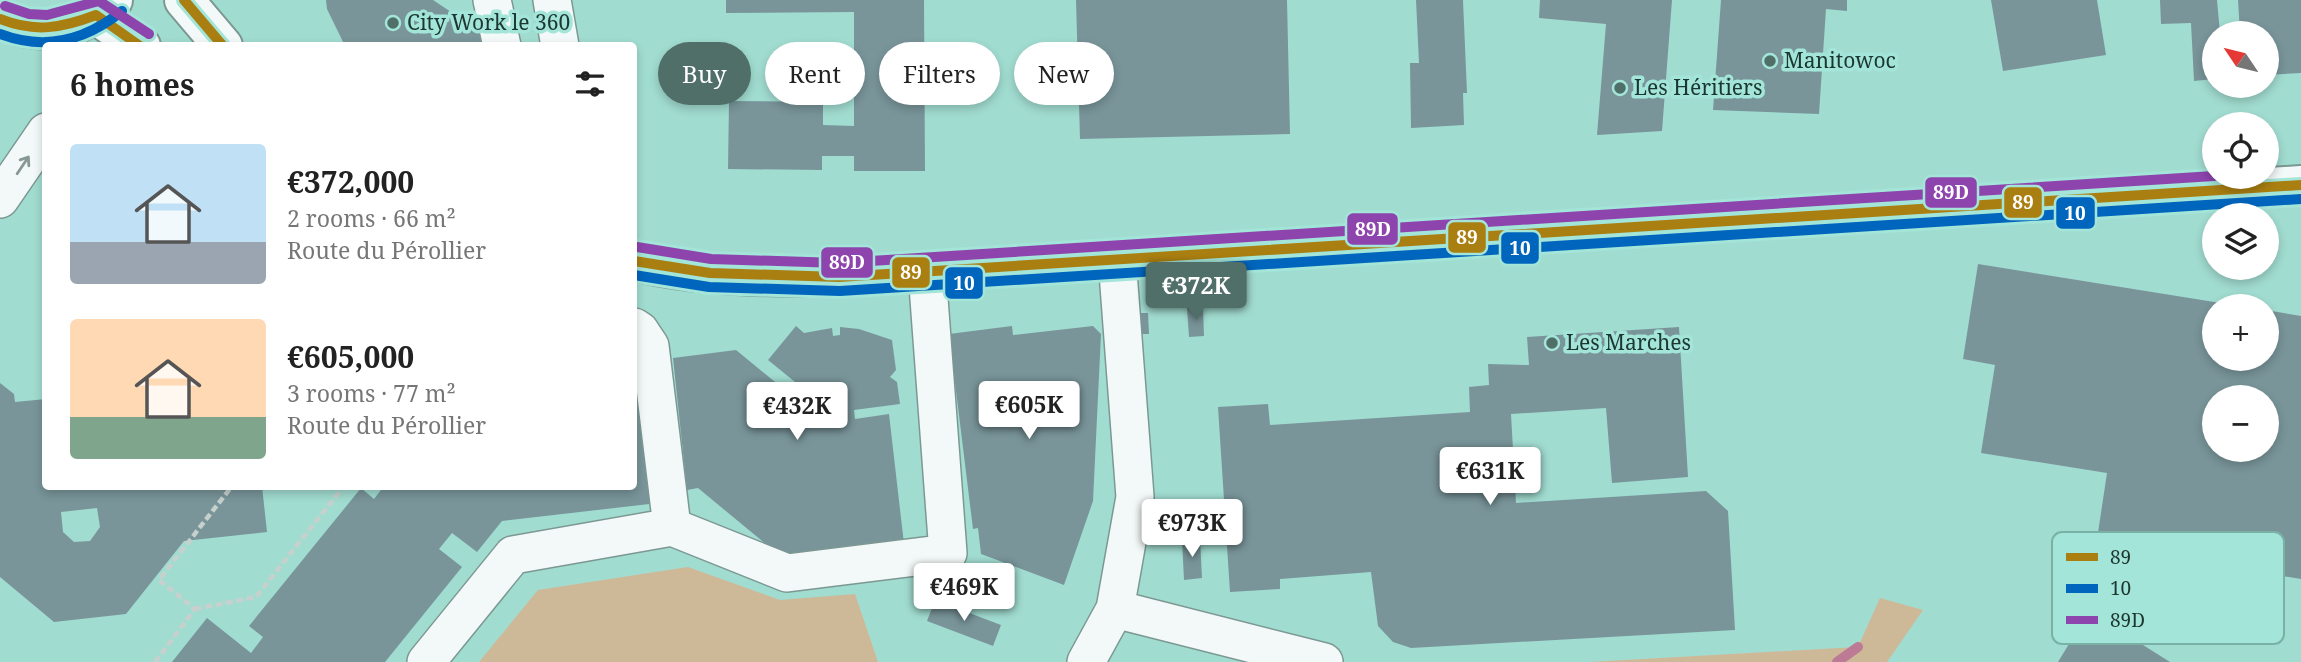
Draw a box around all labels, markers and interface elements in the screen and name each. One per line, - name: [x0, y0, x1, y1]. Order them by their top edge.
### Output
- place label: City Work le 360: [407, 8, 570, 36]
- marker: City Work le 360: [385, 15, 401, 31]
- north arrow: [2202, 21, 2278, 98]
- map controls: [2202, 21, 2279, 462]
- chip: Buy: [658, 42, 751, 105]
- chip: Rent: [765, 42, 865, 105]
- chip: Filters: [879, 42, 1000, 105]
- chip: New: [1014, 42, 1114, 105]
- place label: Manitowoc: [1784, 46, 1896, 74]
- marker: Manitowoc: [1762, 53, 1778, 69]
- text: 6 homes: [70, 64, 194, 105]
- icon: filters: [571, 65, 609, 103]
- place label: Les Héritiers: [1634, 73, 1762, 101]
- marker: Les Héritiers: [1612, 80, 1628, 96]
- button: locate: [2202, 112, 2279, 189]
- one-way arrow: [16, 156, 30, 176]
- text: €372,000: [287, 161, 414, 202]
- icon: home: [126, 172, 210, 256]
- line badge: 89D: [1924, 176, 1978, 209]
- text: 89D: [1933, 179, 1969, 205]
- line badge: 89: [2003, 186, 2043, 219]
- text: 89: [2012, 189, 2034, 215]
- line badge: 10: [2055, 196, 2096, 230]
- text: 10: [2064, 200, 2086, 226]
- text: 2 rooms · 66 m²: [287, 202, 456, 234]
- button: layers: [2202, 203, 2279, 280]
- line badge: 89D: [1346, 212, 1399, 246]
- text: 89D: [1355, 216, 1391, 242]
- line badge: 89: [1447, 221, 1487, 254]
- text: 89: [1456, 224, 1478, 250]
- line badge: 10: [1500, 231, 1540, 265]
- text: Route du Pérollier: [287, 234, 486, 266]
- text: 10: [1509, 235, 1531, 261]
- line badge: 89D: [820, 246, 874, 279]
- text: 89D: [829, 249, 865, 275]
- line badge: 89: [891, 256, 931, 289]
- text: 89: [900, 259, 922, 285]
- pin: €372K: [1147, 262, 1245, 322]
- line badge: 10: [944, 266, 984, 300]
- text: €372K: [1162, 269, 1230, 301]
- text: 10: [953, 270, 975, 296]
- button: +: [2202, 294, 2279, 371]
- place label: Les Marches: [1566, 328, 1691, 356]
- marker: Les Marches: [1544, 335, 1560, 351]
- text: €605,000: [287, 336, 414, 377]
- icon: home: [126, 347, 210, 431]
- text: 3 rooms · 77 m²: [287, 377, 456, 409]
- pin: €432K: [748, 382, 846, 442]
- pin: €605K: [980, 382, 1078, 441]
- button: −: [2202, 385, 2279, 462]
- text: €605K: [995, 388, 1063, 420]
- text: €432K: [763, 389, 831, 421]
- text: Route du Pérollier: [287, 409, 486, 441]
- pin: €631K: [1441, 448, 1539, 507]
- text: €631K: [1456, 454, 1524, 486]
- pin: €973K: [1143, 500, 1241, 559]
- text: €973K: [1158, 506, 1226, 538]
- legend: [2052, 532, 2284, 644]
- text: 89: [2110, 544, 2131, 570]
- pin: €469K: [915, 564, 1013, 623]
- text: €469K: [930, 570, 998, 602]
- text: 10: [2110, 575, 2131, 601]
- text: 89D: [2110, 607, 2145, 633]

